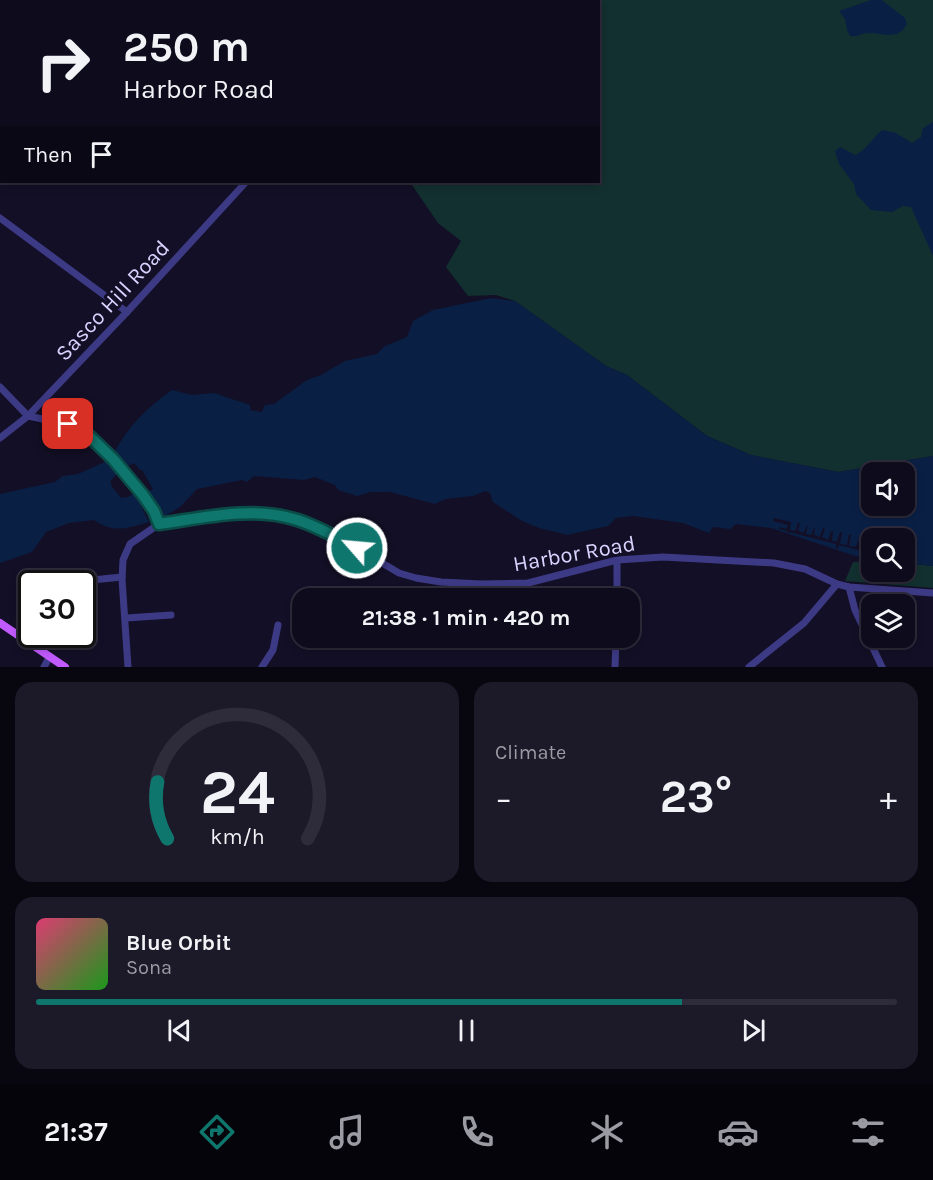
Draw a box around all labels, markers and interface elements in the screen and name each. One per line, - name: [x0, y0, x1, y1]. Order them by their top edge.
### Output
- text: 250 m: [123, 22, 250, 72]
- icon: right: [24, 24, 102, 102]
- text: Harbor Road: [123, 73, 275, 105]
- icon: arrive: [85, 138, 118, 171]
- text: Then: [24, 142, 73, 168]
- street label: Sasco Hill Road: [50, 235, 175, 366]
- pin: [42, 398, 93, 449]
- icon: arrive: [51, 407, 84, 440]
- map controls: [861, 462, 915, 648]
- button: sound: [861, 462, 915, 516]
- position arrow: [325, 516, 389, 580]
- button: search: [861, 528, 915, 582]
- street label: Harbor Road: [511, 530, 637, 578]
- speed limit sign: 30: [18, 570, 96, 648]
- button: layers: [861, 594, 915, 648]
- text: 21:38 · 1 min · 420 m: [362, 605, 570, 631]
- text: Climate: [495, 741, 566, 764]
- text: 24: [200, 756, 274, 829]
- text: 23°: [660, 771, 732, 823]
- text: −: [495, 779, 512, 817]
- text: +: [880, 779, 897, 817]
- text: km/h: [210, 824, 264, 849]
- text: Blue Orbit: [126, 930, 231, 956]
- text: Sona: [126, 956, 172, 979]
- icon: previous: [163, 1014, 196, 1047]
- icon: pause: [450, 1014, 483, 1047]
- icon: next: [737, 1014, 770, 1047]
- icon: directions: [196, 1111, 238, 1153]
- icon: music: [326, 1111, 368, 1153]
- icon: phone: [456, 1111, 498, 1153]
- icon: climate: [586, 1111, 628, 1153]
- icon: car: [717, 1111, 759, 1153]
- icon: filters: [847, 1111, 889, 1153]
- text: 21:37: [44, 1116, 108, 1148]

